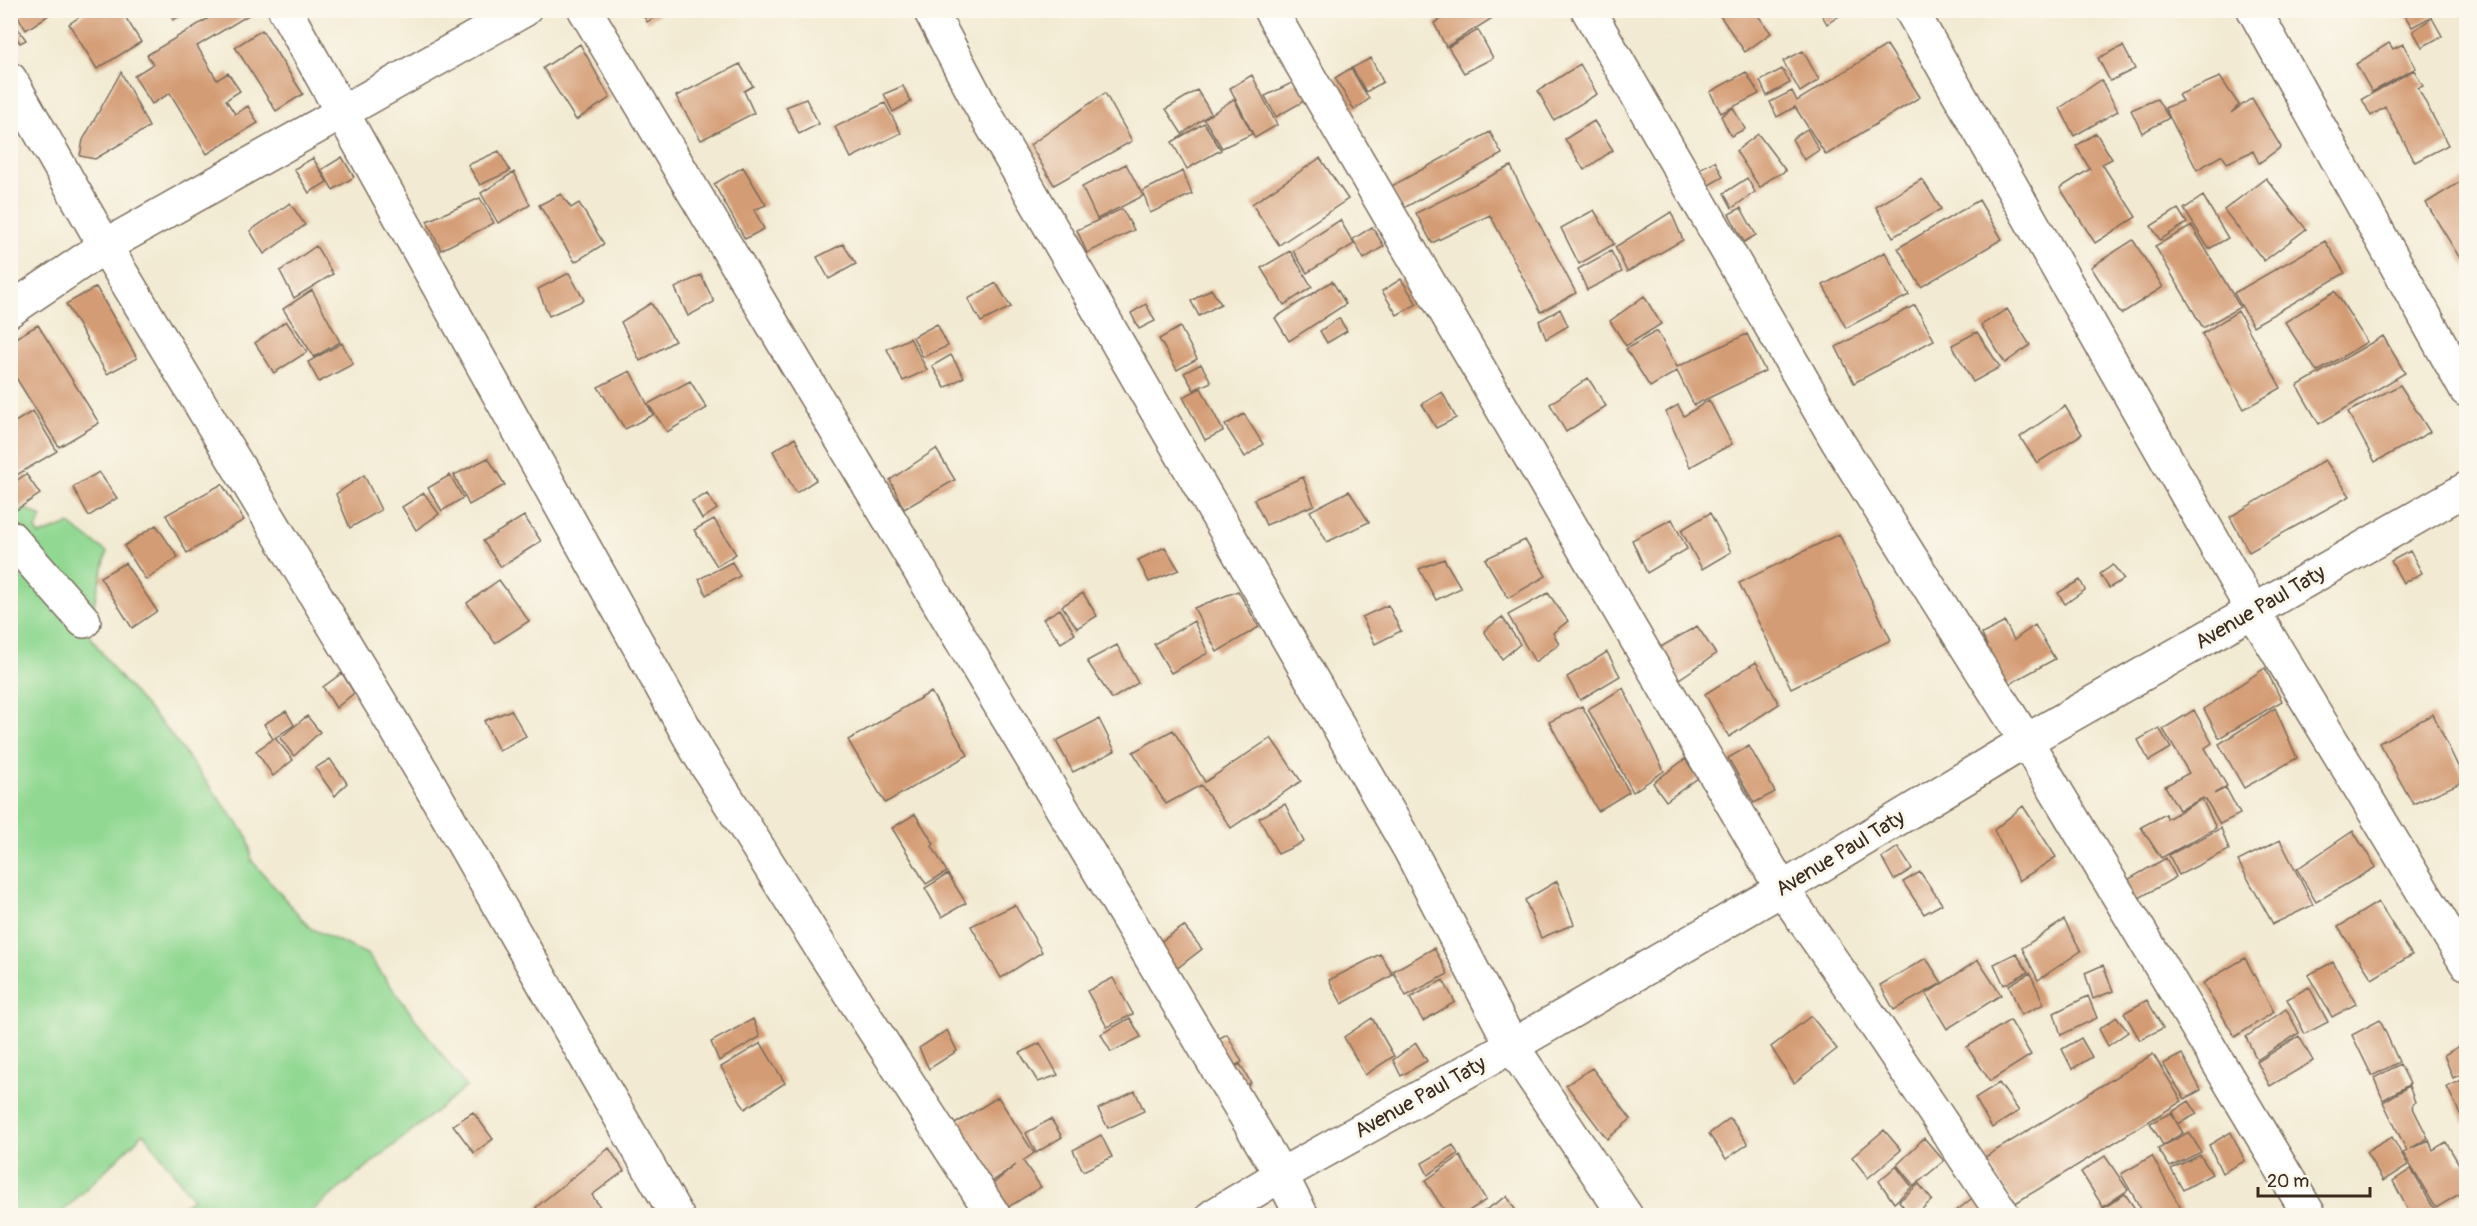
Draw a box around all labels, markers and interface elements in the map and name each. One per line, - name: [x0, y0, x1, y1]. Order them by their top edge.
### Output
- street label: Avenue Paul Taty: [2190, 559, 2330, 656]
- street label: Avenue Paul Taty: [1771, 804, 1910, 903]
- street label: Avenue Paul Taty: [1350, 1050, 1491, 1145]
- scale bar: [2258, 1160, 2370, 1198]
- text: 20 m: [2267, 1170, 2309, 1193]

